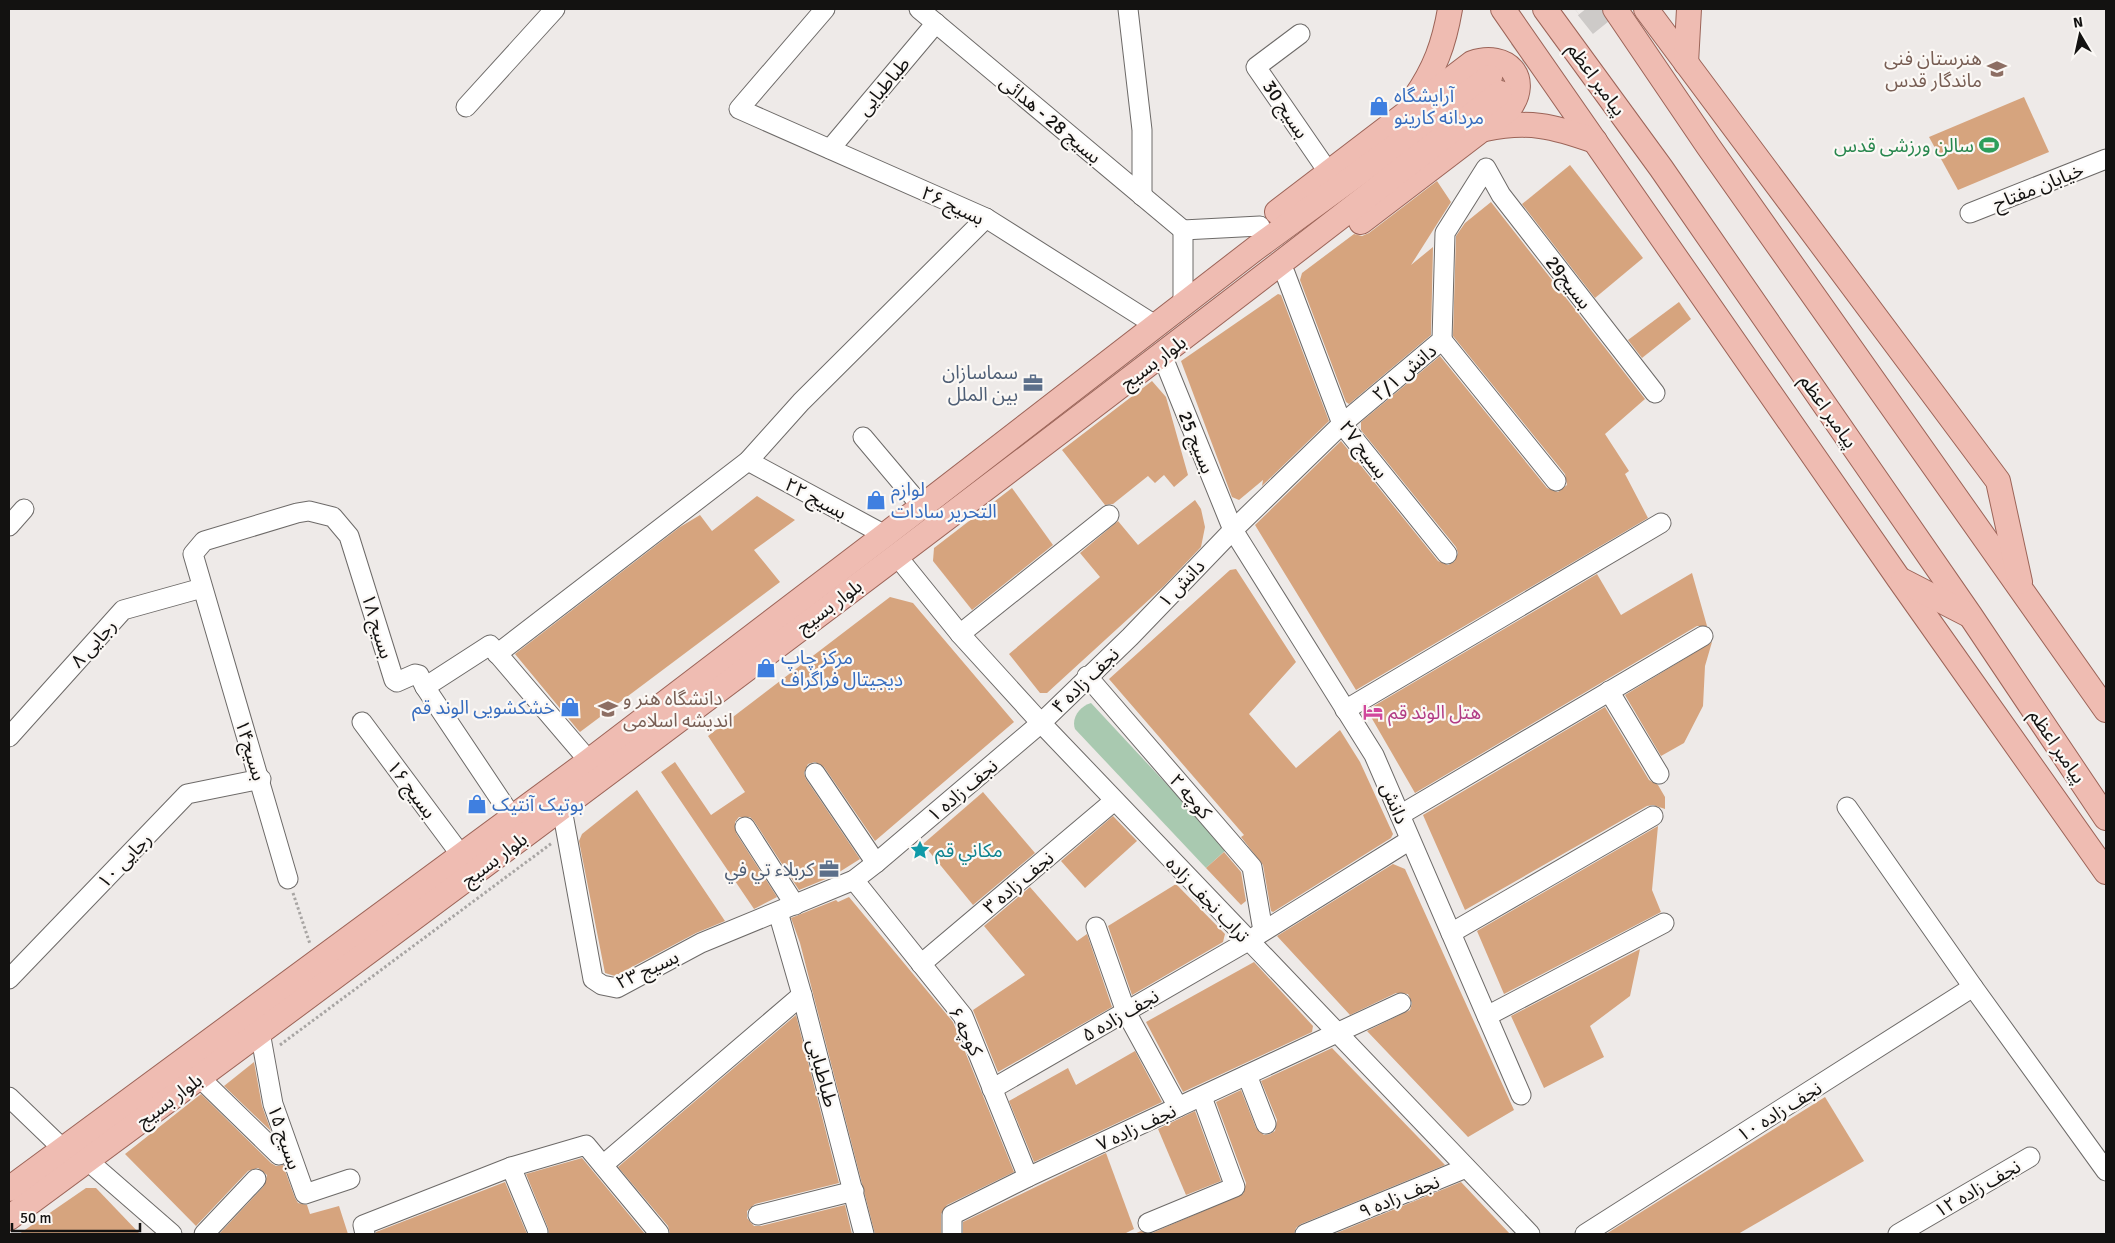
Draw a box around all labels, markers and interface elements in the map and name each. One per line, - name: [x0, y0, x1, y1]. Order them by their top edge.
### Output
- north arrow: [2055, 10, 2105, 60]
- text: N: [2072, 13, 2084, 32]
- street label: پیامبر اعظم: [1560, 38, 1631, 122]
- place label: هنرستان فنی ماندگار قدس: [1884, 47, 1982, 93]
- street label: طباطبایی: [852, 52, 915, 121]
- school or university icon: هنرستان فنی ماندگار قدس: [1986, 58, 2008, 80]
- street label: بسیج 28 - هدائی: [993, 70, 1106, 171]
- street label: بسیج 30: [1255, 76, 1313, 144]
- place label: آرایشگاه مردانه کارینو: [1394, 84, 1484, 130]
- shop icon: آرایشگاه مردانه کارینو: [1368, 95, 1390, 117]
- place label: سالن ورزشی قدس: [1834, 134, 1974, 158]
- sports icon: سالن ورزشی قدس: [1978, 134, 2000, 156]
- street label: خیابان مفتاح: [1989, 158, 2088, 217]
- street label: بسیج ۲۶: [916, 181, 988, 233]
- street label: بسیج29: [1538, 251, 1597, 315]
- street label: بلوار بسیج: [1116, 330, 1192, 397]
- street label: دانش ۲/۱: [1368, 339, 1442, 407]
- place label: سماسازان بین الملل: [942, 361, 1018, 407]
- street label: پیامبر اعظم: [1792, 370, 1862, 454]
- office icon: سماسازان بین الملل: [1022, 372, 1044, 394]
- street label: بسیج 25: [1171, 408, 1219, 478]
- street label: بسیج ۲۷: [1332, 416, 1393, 485]
- street label: بسیج ۲۲: [780, 473, 851, 527]
- place label: لوازم التحریر سادات: [891, 478, 997, 524]
- shop icon: لوازم التحریر سادات: [865, 489, 887, 511]
- street label: دانش ۱: [1153, 555, 1210, 613]
- street label: بلوار بسیج: [792, 574, 868, 641]
- street label: بسیج ۱۸: [354, 591, 398, 662]
- street label: رجایی ۸: [66, 614, 122, 673]
- street label: نجف زاده ۴: [1047, 643, 1125, 719]
- place label: مرکز چاپ دیجیتال فراگراف: [781, 646, 903, 692]
- shop icon: مرکز چاپ دیجیتال فراگراف: [755, 657, 777, 679]
- place label: دانشگاه هنر و اندیشه اسلامی: [623, 687, 733, 733]
- place label: خشکشویی الوند قم: [412, 696, 555, 722]
- shop icon: خشکشویی الوند قم: [559, 696, 581, 718]
- school or university icon: دانشگاه هنر و اندیشه اسلامی: [597, 698, 619, 720]
- hotel icon: هتل الوند قم: [1362, 701, 1384, 723]
- place label: هتل الوند قم: [1388, 701, 1481, 727]
- street label: پیامبر اعظم: [2022, 705, 2091, 790]
- street label: بسیج۱۴: [228, 717, 271, 784]
- street label: نجف زاده ۱: [922, 754, 1003, 827]
- street label: بسیج ۱۶: [380, 756, 441, 825]
- street label: کوچه ۲: [1164, 769, 1217, 825]
- street label: دانش: [1375, 779, 1413, 828]
- shop icon: بوتیک آنتیک: [466, 793, 488, 815]
- place label: بوتیک آنتیک: [492, 793, 584, 817]
- street label: بلوار بسیج: [457, 827, 533, 894]
- street label: رجایی ۱۰: [92, 828, 157, 894]
- place icon: مكاني قم: [909, 839, 931, 861]
- place label: مكاني قم: [935, 839, 1003, 865]
- street label: نجف زاده ۳: [978, 846, 1059, 919]
- street label: تراب نجف زاده: [1160, 852, 1254, 948]
- place label: كربلاء تي في: [724, 858, 815, 884]
- office icon: كربلاء تي في: [818, 858, 840, 880]
- street label: بسیج ۲۳: [612, 945, 684, 997]
- street label: نجف زاده ۵: [1078, 984, 1163, 1048]
- street label: کوچه ۶: [942, 1003, 988, 1061]
- street label: طباطبایی: [801, 1037, 843, 1110]
- street label: بلوار بسیج: [132, 1068, 208, 1135]
- street label: نجف زاده ۱۰: [1732, 1076, 1827, 1147]
- street label: نجف زاده ۷: [1093, 1099, 1180, 1157]
- street label: بسیج ۱۵: [260, 1102, 306, 1173]
- street label: نجف زاده ۱۲: [1930, 1154, 2025, 1223]
- street label: نجف زاده ۹: [1355, 1170, 1443, 1224]
- scale bar: [12, 1200, 140, 1232]
- text: 50 m: [20, 1209, 51, 1227]

